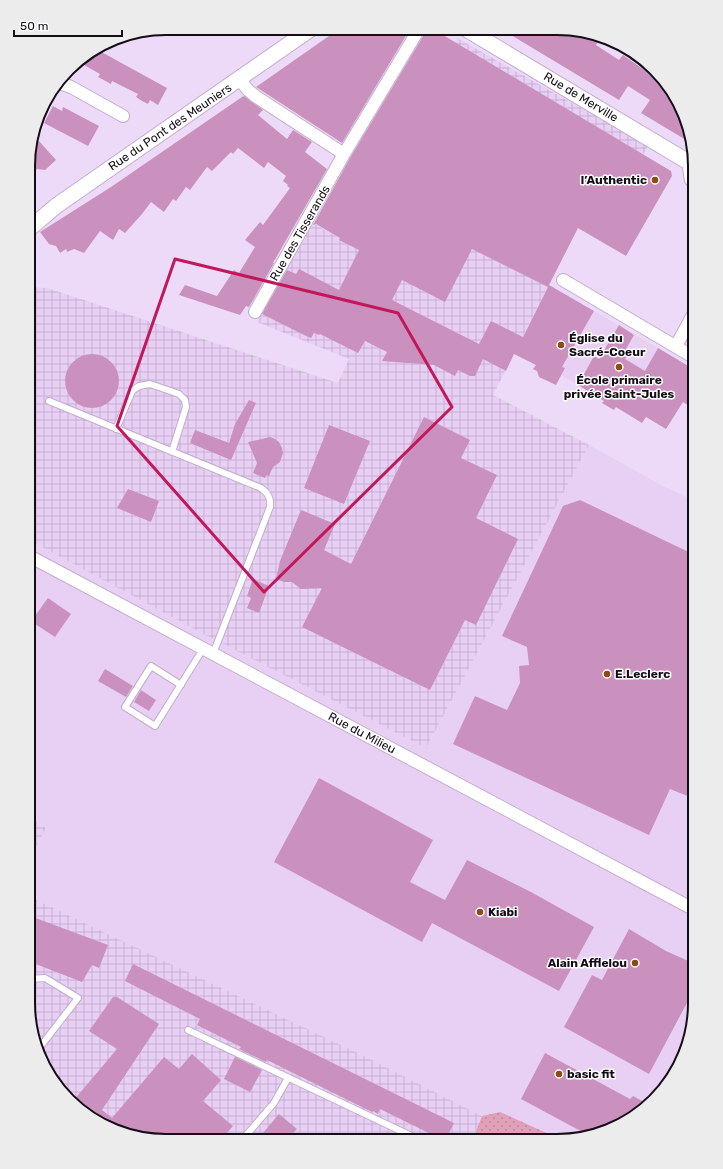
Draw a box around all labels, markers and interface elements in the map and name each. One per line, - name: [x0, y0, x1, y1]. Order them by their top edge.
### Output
- scale bar: [14, 12, 122, 38]
- text: 50 m: [20, 19, 48, 33]
- street label: Rue de Merville: [541, 69, 621, 125]
- street label: Rue du Pont des Meuniers: [106, 81, 234, 173]
- place label: l’Authentic: [581, 173, 647, 187]
- marker: l’Authentic: [650, 175, 660, 185]
- street label: Rue des Tisserands: [267, 183, 333, 283]
- place label: Église du Sacré-Coeur: [569, 331, 646, 359]
- marker: Église du Sacré-Coeur: [556, 340, 566, 350]
- marker: École primaire privée Saint-Jules: [614, 362, 624, 372]
- place label: École primaire privée Saint-Jules: [564, 373, 675, 401]
- place label: E.Leclerc: [615, 667, 670, 681]
- marker: E.Leclerc: [602, 669, 612, 679]
- street label: Rue du Milieu: [326, 709, 398, 757]
- place label: Kiabi: [488, 905, 517, 919]
- marker: Kiabi: [475, 907, 485, 917]
- place label: Alain Afflelou: [548, 956, 627, 970]
- marker: Alain Afflelou: [630, 958, 640, 968]
- place label: basic fit: [567, 1067, 615, 1081]
- marker: basic fit: [554, 1069, 564, 1079]

